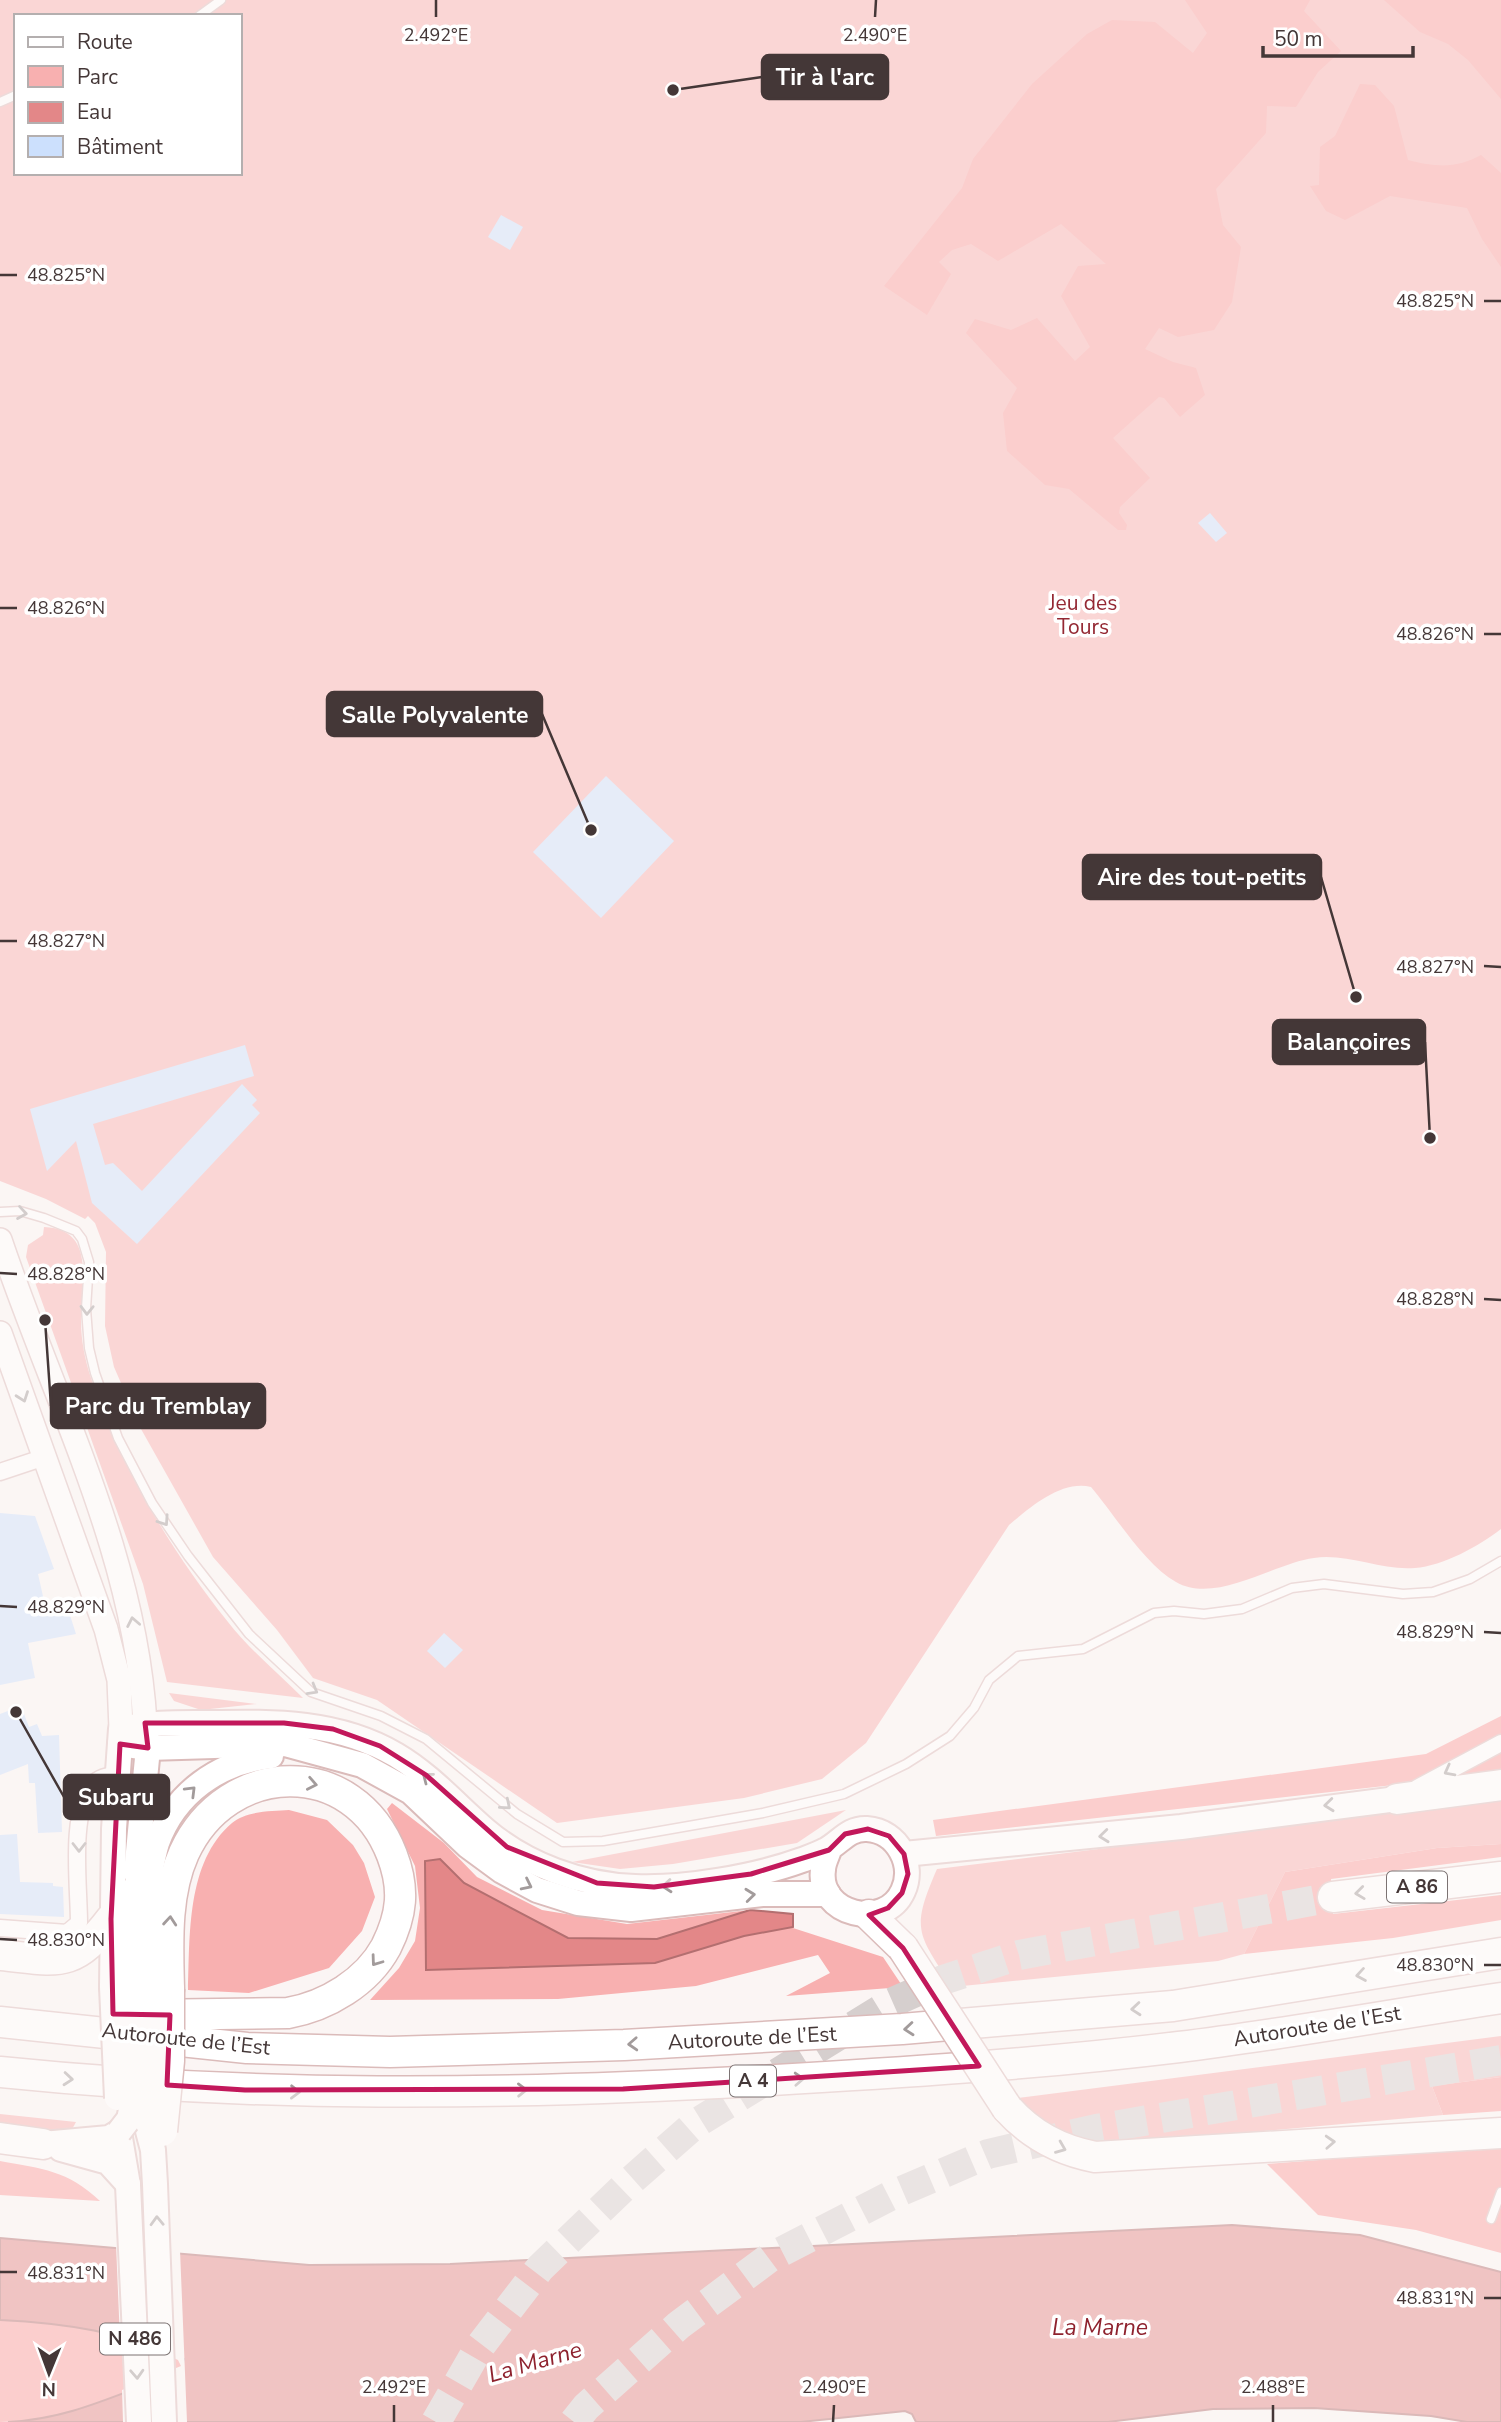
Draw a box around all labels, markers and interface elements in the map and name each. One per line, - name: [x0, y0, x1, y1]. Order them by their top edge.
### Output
- legend: [14, 14, 242, 175]
- scale bar: [1263, 14, 1414, 58]
- text: 2.492°E: [404, 23, 468, 47]
- text: 2.490°E: [843, 23, 907, 47]
- text: 50 m: [1274, 25, 1323, 53]
- text: Route: [77, 28, 133, 56]
- callout: Tir à l'arc: [762, 55, 888, 99]
- text: Tir à l'arc: [776, 62, 874, 93]
- text: Parc: [77, 63, 118, 91]
- text: Eau: [77, 98, 112, 126]
- text: Bâtiment: [77, 133, 164, 161]
- text: 48.825°N: [27, 263, 105, 287]
- text: 48.825°N: [1396, 289, 1474, 313]
- park label: Jeu des Tours: [1048, 589, 1117, 641]
- text: 48.826°N: [27, 596, 105, 620]
- text: 48.826°N: [1396, 622, 1474, 646]
- callout: Salle Polyvalente: [327, 692, 542, 736]
- text: Salle Polyvalente: [342, 700, 528, 731]
- callout: Aire des tout-petits: [1083, 855, 1321, 899]
- text: Aire des tout-petits: [1097, 862, 1307, 893]
- text: 48.827°N: [27, 929, 105, 953]
- text: 48.827°N: [1396, 955, 1474, 979]
- callout: Balançoires: [1273, 1020, 1425, 1064]
- text: Balançoires: [1287, 1027, 1411, 1058]
- one-way arrow: [16, 1205, 28, 1220]
- text: 48.828°N: [27, 1262, 105, 1286]
- text: 48.828°N: [1396, 1287, 1474, 1311]
- one-way arrow: [79, 1305, 95, 1316]
- callout: Parc du Tremblay: [51, 1384, 265, 1428]
- one-way arrow: [15, 1390, 29, 1403]
- text: Parc du Tremblay: [65, 1391, 252, 1422]
- one-way arrow: [156, 1513, 168, 1526]
- text: 48.829°N: [27, 1595, 105, 1619]
- one-way arrow: [127, 1616, 142, 1628]
- text: 48.829°N: [1396, 1620, 1474, 1644]
- one-way arrow: [306, 1682, 319, 1695]
- one-way arrow: [1444, 1763, 1456, 1776]
- one-way arrow: [423, 1773, 435, 1786]
- callout: Subaru: [64, 1775, 169, 1819]
- one-way arrow: [306, 1776, 318, 1791]
- text: Subaru: [78, 1782, 154, 1813]
- one-way arrow: [183, 1786, 196, 1799]
- one-way arrow: [498, 1797, 511, 1809]
- one-way arrow: [1324, 1798, 1335, 1813]
- one-way arrow: [1098, 1828, 1110, 1843]
- one-way arrow: [71, 1842, 87, 1852]
- road number: A 86: [1387, 1871, 1447, 1902]
- one-way arrow: [520, 1876, 532, 1890]
- one-way arrow: [661, 1878, 672, 1893]
- one-way arrow: [1354, 1886, 1366, 1901]
- one-way arrow: [745, 1888, 756, 1903]
- one-way arrow: [162, 1915, 177, 1926]
- text: 48.830°N: [27, 1928, 105, 1952]
- text: 48.830°N: [1396, 1953, 1474, 1977]
- one-way arrow: [372, 1954, 384, 1966]
- one-way arrow: [1355, 1968, 1367, 1983]
- street label: Autoroute de l’Est: [1231, 1999, 1403, 2053]
- one-way arrow: [1130, 2001, 1141, 2016]
- street label: Autoroute de l’Est: [100, 2016, 272, 2062]
- street label: Autoroute de l’Est: [667, 2020, 838, 2056]
- one-way arrow: [904, 2021, 915, 2036]
- one-way arrow: [628, 2037, 639, 2052]
- road number: A 4: [730, 2066, 776, 2096]
- one-way arrow: [62, 2071, 74, 2086]
- one-way arrow: [793, 2072, 804, 2087]
- one-way arrow: [517, 2083, 528, 2098]
- one-way arrow: [290, 2084, 301, 2099]
- one-way arrow: [1325, 2135, 1336, 2150]
- one-way arrow: [1055, 2139, 1067, 2153]
- one-way arrow: [149, 2215, 164, 2226]
- text: 48.831°N: [27, 2261, 105, 2285]
- text: 48.831°N: [1396, 2286, 1474, 2310]
- water label: La Marne: [1052, 2312, 1148, 2343]
- road number: N 486: [100, 2324, 170, 2354]
- water label: La Marne: [485, 2334, 585, 2390]
- north arrow: [14, 2338, 84, 2408]
- one-way arrow: [129, 2368, 144, 2379]
- text: 2.492°E: [362, 2375, 426, 2399]
- text: 2.490°E: [802, 2375, 866, 2399]
- text: 2.488°E: [1241, 2375, 1305, 2399]
- text: N: [41, 2376, 56, 2402]

